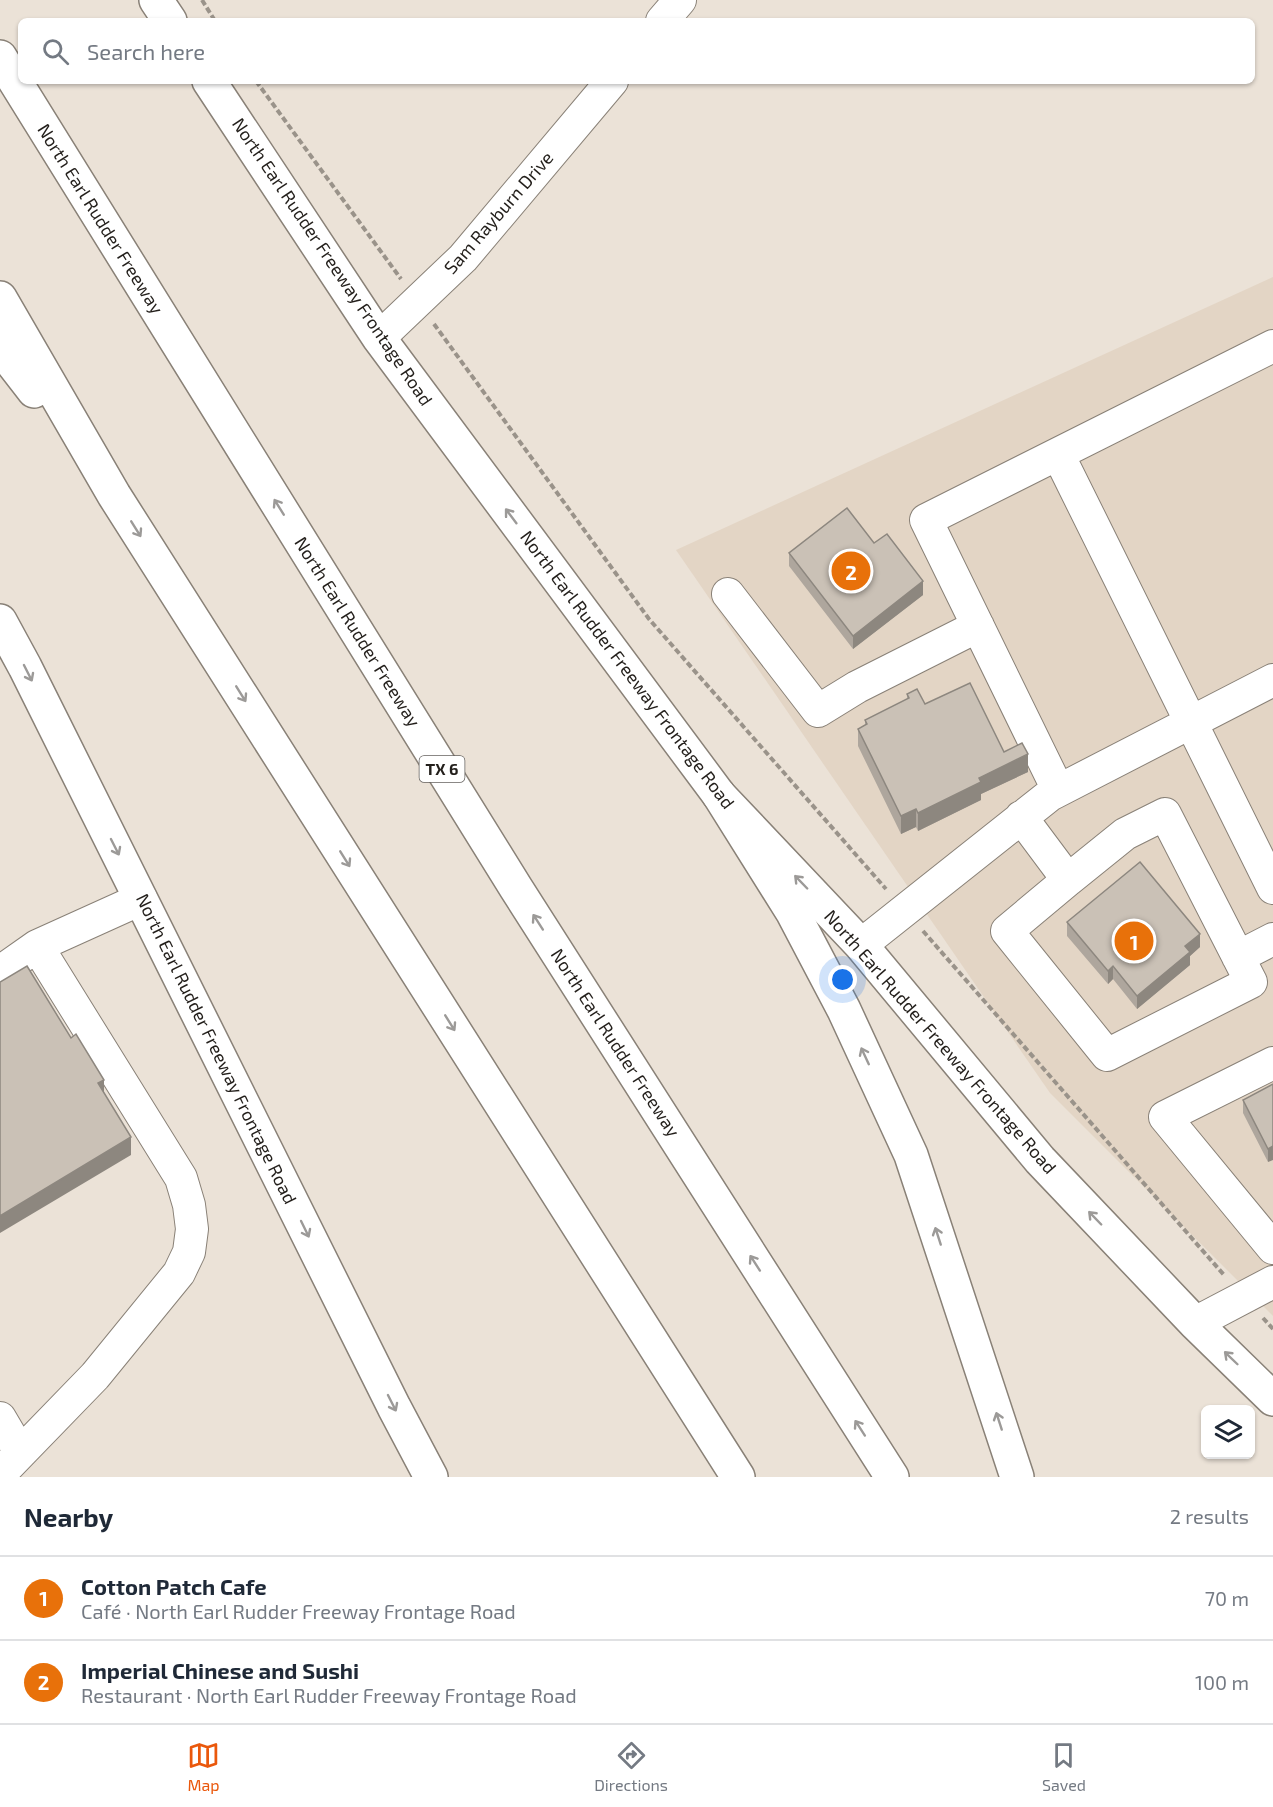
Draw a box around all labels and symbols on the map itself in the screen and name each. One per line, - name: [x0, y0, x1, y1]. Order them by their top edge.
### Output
- street label: North Earl Rudder Freeway Frontage Road: [228, 113, 438, 410]
- street label: North Earl Rudder Freeway: [33, 119, 169, 318]
- street label: Sam Rayburn Drive: [439, 147, 557, 278]
- one-way arrow: [273, 499, 285, 516]
- one-way arrow: [504, 508, 517, 524]
- one-way arrow: [130, 521, 142, 537]
- street label: North Earl Rudder Freeway Frontage Road: [516, 526, 740, 813]
- street label: North Earl Rudder Freeway: [290, 532, 426, 731]
- pin: 2: [832, 548, 870, 594]
- one-way arrow: [23, 663, 34, 681]
- one-way arrow: [235, 685, 247, 702]
- road number: TX 6: [420, 756, 464, 782]
- one-way arrow: [110, 838, 122, 856]
- one-way arrow: [339, 850, 352, 867]
- one-way arrow: [794, 874, 808, 889]
- street label: North Earl Rudder Freeway Frontage Road: [132, 890, 302, 1207]
- street label: North Earl Rudder Freeway Frontage Road: [820, 905, 1061, 1178]
- one-way arrow: [531, 914, 543, 931]
- pin: 1: [1114, 918, 1154, 964]
- street label: North Earl Rudder Freeway: [547, 944, 685, 1141]
- your location: [828, 965, 857, 994]
- one-way arrow: [444, 1014, 456, 1031]
- one-way arrow: [859, 1047, 871, 1065]
- one-way arrow: [1088, 1211, 1102, 1226]
- one-way arrow: [300, 1219, 311, 1237]
- one-way arrow: [932, 1227, 943, 1246]
- one-way arrow: [749, 1255, 761, 1272]
- one-way arrow: [1224, 1351, 1239, 1365]
- one-way arrow: [386, 1394, 398, 1411]
- one-way arrow: [993, 1412, 1004, 1431]
- one-way arrow: [854, 1420, 866, 1437]

